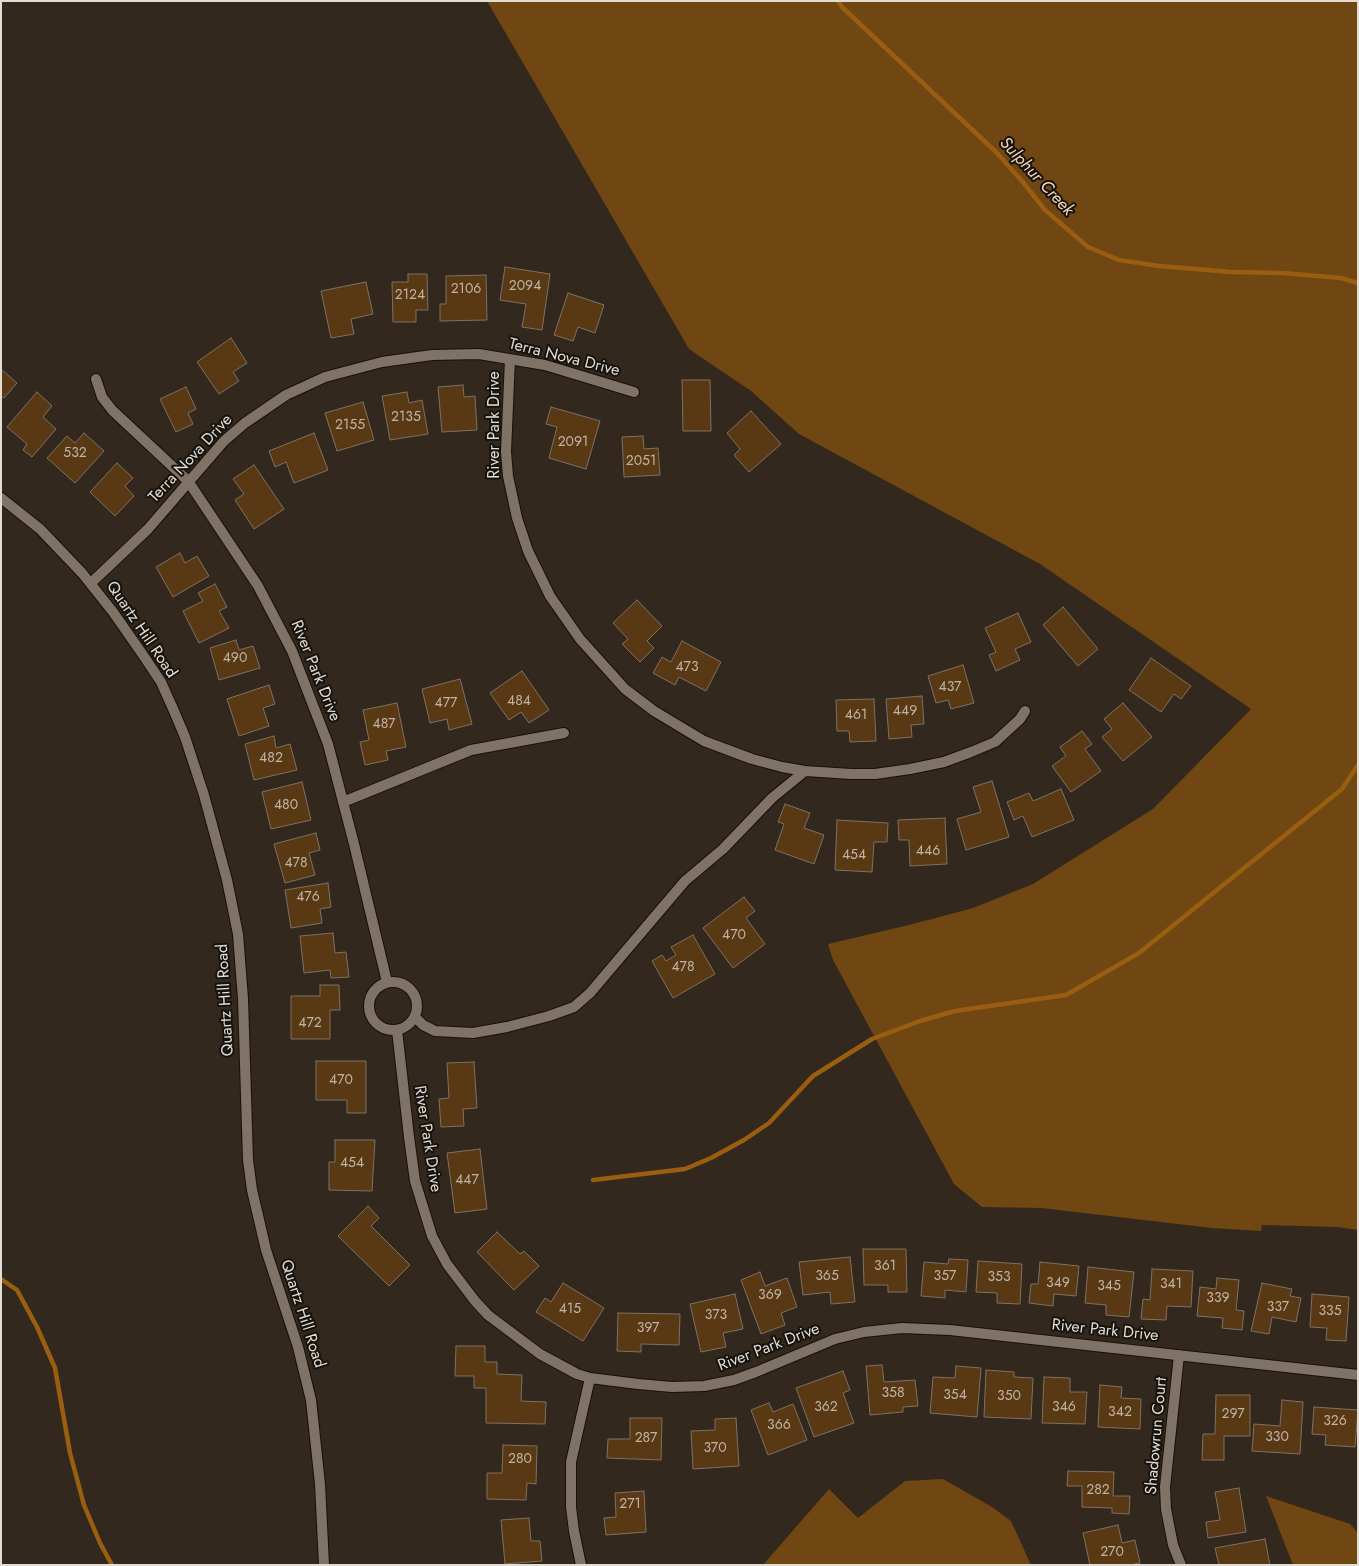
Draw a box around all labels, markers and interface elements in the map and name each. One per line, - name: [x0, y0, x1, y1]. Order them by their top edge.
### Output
- water label: Sulphur Creek: [994, 133, 1078, 221]
- house number: 2094: [509, 279, 541, 295]
- house number: 2106: [451, 282, 481, 298]
- house number: 2124: [395, 288, 425, 304]
- street label: Terra Nova Drive: [507, 335, 621, 381]
- street label: River Park Drive: [485, 371, 505, 479]
- house number: 2135: [391, 410, 421, 426]
- street label: Terra Nova Drive: [145, 411, 237, 507]
- house number: 2155: [335, 418, 365, 434]
- house number: 2091: [558, 435, 588, 451]
- house number: 532: [63, 446, 87, 462]
- house number: 2051: [626, 454, 656, 470]
- street label: Quartz Hill Road: [102, 578, 180, 682]
- street label: River Park Drive: [286, 618, 344, 724]
- house number: 490: [223, 651, 247, 667]
- house number: 473: [675, 660, 699, 676]
- house number: 437: [939, 680, 961, 696]
- house number: 484: [507, 694, 531, 710]
- house number: 477: [435, 696, 457, 712]
- house number: 449: [893, 704, 917, 720]
- house number: 461: [845, 708, 867, 724]
- house number: 487: [373, 717, 395, 733]
- house number: 482: [259, 751, 283, 767]
- house number: 480: [274, 798, 298, 814]
- house number: 446: [916, 844, 940, 860]
- house number: 454: [842, 848, 866, 864]
- house number: 478: [284, 856, 308, 872]
- house number: 476: [296, 890, 320, 906]
- house number: 470: [722, 928, 746, 944]
- street label: Quartz Hill Road: [213, 943, 239, 1057]
- house number: 478: [671, 960, 695, 976]
- house number: 472: [298, 1016, 322, 1032]
- house number: 470: [329, 1073, 353, 1089]
- street label: River Park Drive: [409, 1084, 445, 1194]
- house number: 454: [340, 1156, 364, 1172]
- house number: 447: [455, 1173, 479, 1189]
- street label: Quartz Hill Road: [275, 1258, 329, 1370]
- house number: 361: [874, 1259, 896, 1275]
- house number: 365: [815, 1269, 839, 1285]
- house number: 357: [934, 1269, 956, 1285]
- house number: 353: [987, 1270, 1011, 1286]
- house number: 349: [1046, 1276, 1070, 1292]
- house number: 341: [1160, 1277, 1182, 1293]
- house number: 345: [1097, 1279, 1121, 1295]
- house number: 369: [758, 1288, 782, 1304]
- house number: 339: [1206, 1291, 1230, 1307]
- house number: 337: [1267, 1300, 1289, 1316]
- house number: 415: [559, 1302, 581, 1318]
- house number: 335: [1318, 1304, 1342, 1320]
- house number: 373: [705, 1308, 727, 1324]
- street label: River Park Drive: [1051, 1316, 1159, 1346]
- street label: River Park Drive: [715, 1320, 823, 1376]
- house number: 397: [637, 1321, 659, 1337]
- street label: Shadowrun Court: [1142, 1376, 1172, 1496]
- house number: 358: [881, 1386, 905, 1402]
- house number: 354: [943, 1388, 967, 1404]
- house number: 350: [997, 1389, 1021, 1405]
- house number: 362: [814, 1400, 838, 1416]
- house number: 346: [1052, 1400, 1076, 1416]
- house number: 342: [1108, 1405, 1132, 1421]
- house number: 297: [1222, 1407, 1244, 1423]
- house number: 326: [1323, 1414, 1347, 1430]
- house number: 366: [767, 1418, 791, 1434]
- house number: 330: [1265, 1430, 1289, 1446]
- house number: 287: [635, 1431, 657, 1447]
- house number: 370: [703, 1441, 727, 1457]
- house number: 280: [508, 1452, 532, 1468]
- house number: 282: [1086, 1483, 1110, 1499]
- house number: 271: [619, 1497, 641, 1513]
- house number: 270: [1100, 1545, 1124, 1561]

